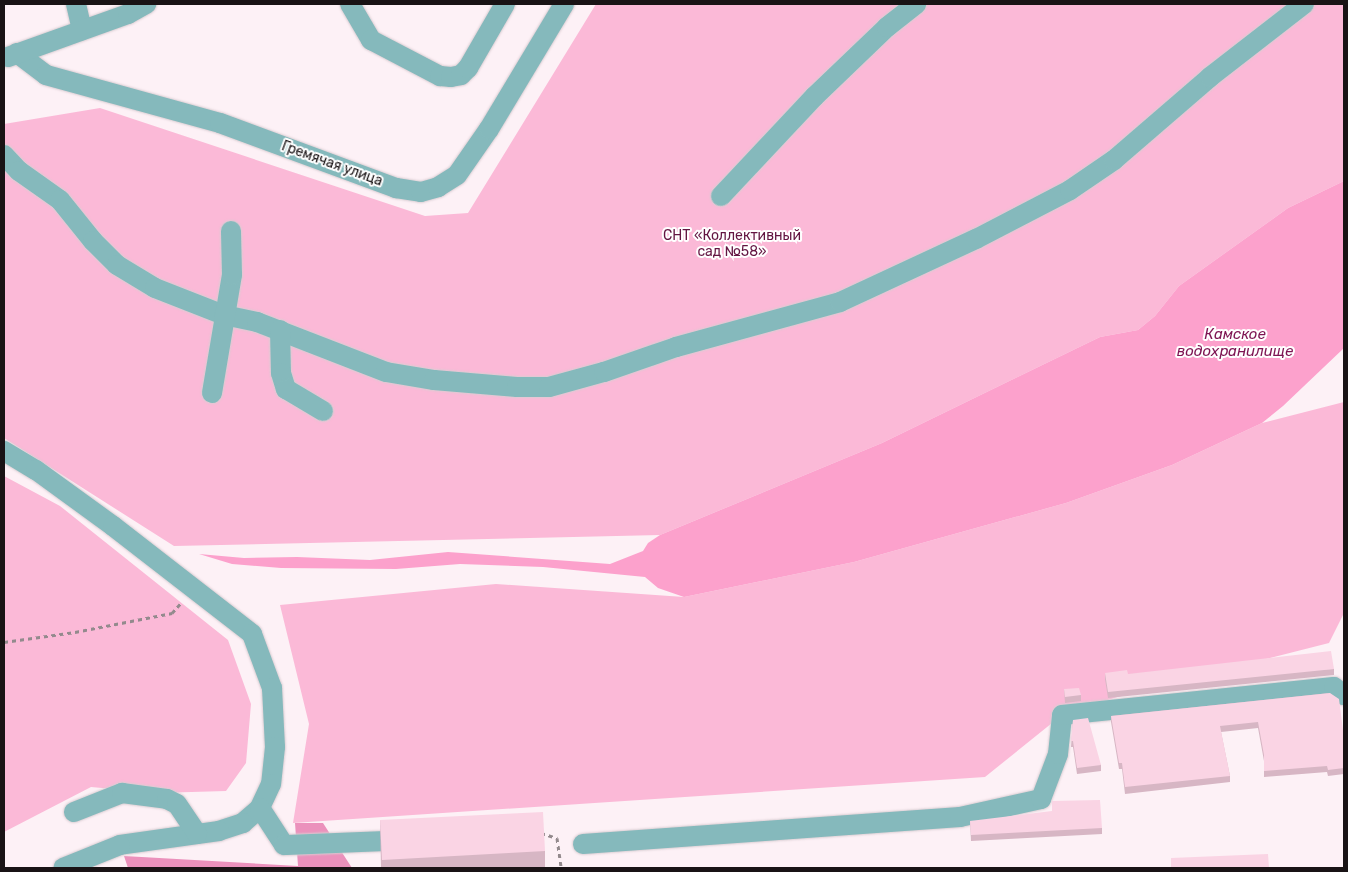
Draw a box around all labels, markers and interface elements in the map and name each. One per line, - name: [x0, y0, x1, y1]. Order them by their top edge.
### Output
- street label: Гремячая улица: [279, 138, 385, 190]
- park label: СНТ «Коллективный сад №58»: [663, 228, 801, 260]
- water label: Камское водохранилище: [1177, 325, 1293, 360]

